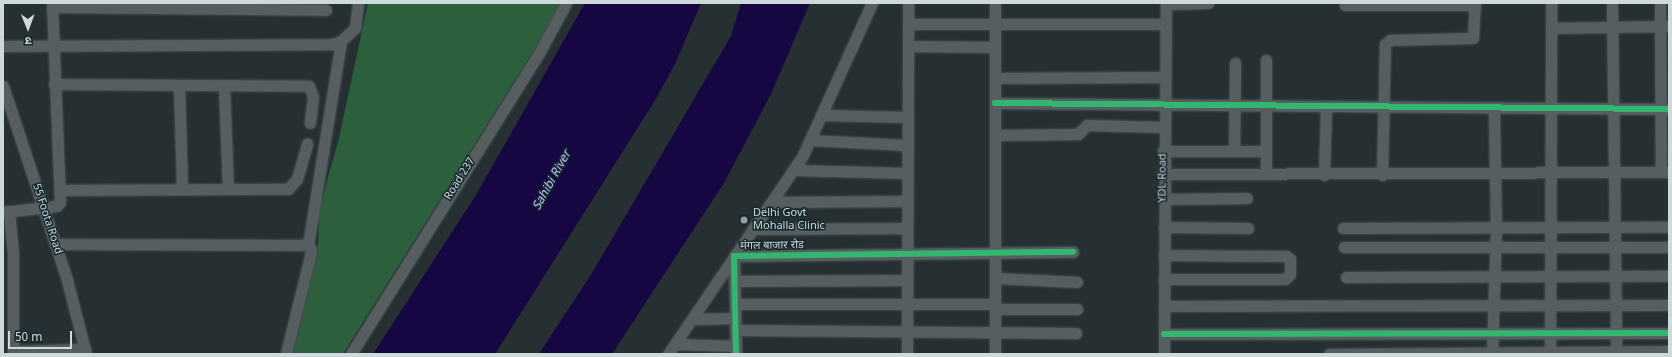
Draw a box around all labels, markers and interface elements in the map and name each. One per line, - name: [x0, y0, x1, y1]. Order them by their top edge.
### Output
- north arrow: [8, 8, 48, 48]
- text: उ: [25, 33, 32, 47]
- water label: Sahibi River: [531, 149, 575, 213]
- street label: YDL Road: [1156, 153, 1170, 203]
- street label: Road 237: [442, 155, 478, 203]
- street label: 55 Foota Road: [29, 182, 65, 256]
- place label: Delhi Govt Mohalla Clinic: [753, 207, 825, 233]
- marker: Delhi Govt Mohalla Clinic: [738, 214, 750, 226]
- street label: मंगल बाजार रोड: [740, 239, 804, 253]
- scale bar: [10, 323, 74, 349]
- text: 50 m: [15, 330, 43, 346]

